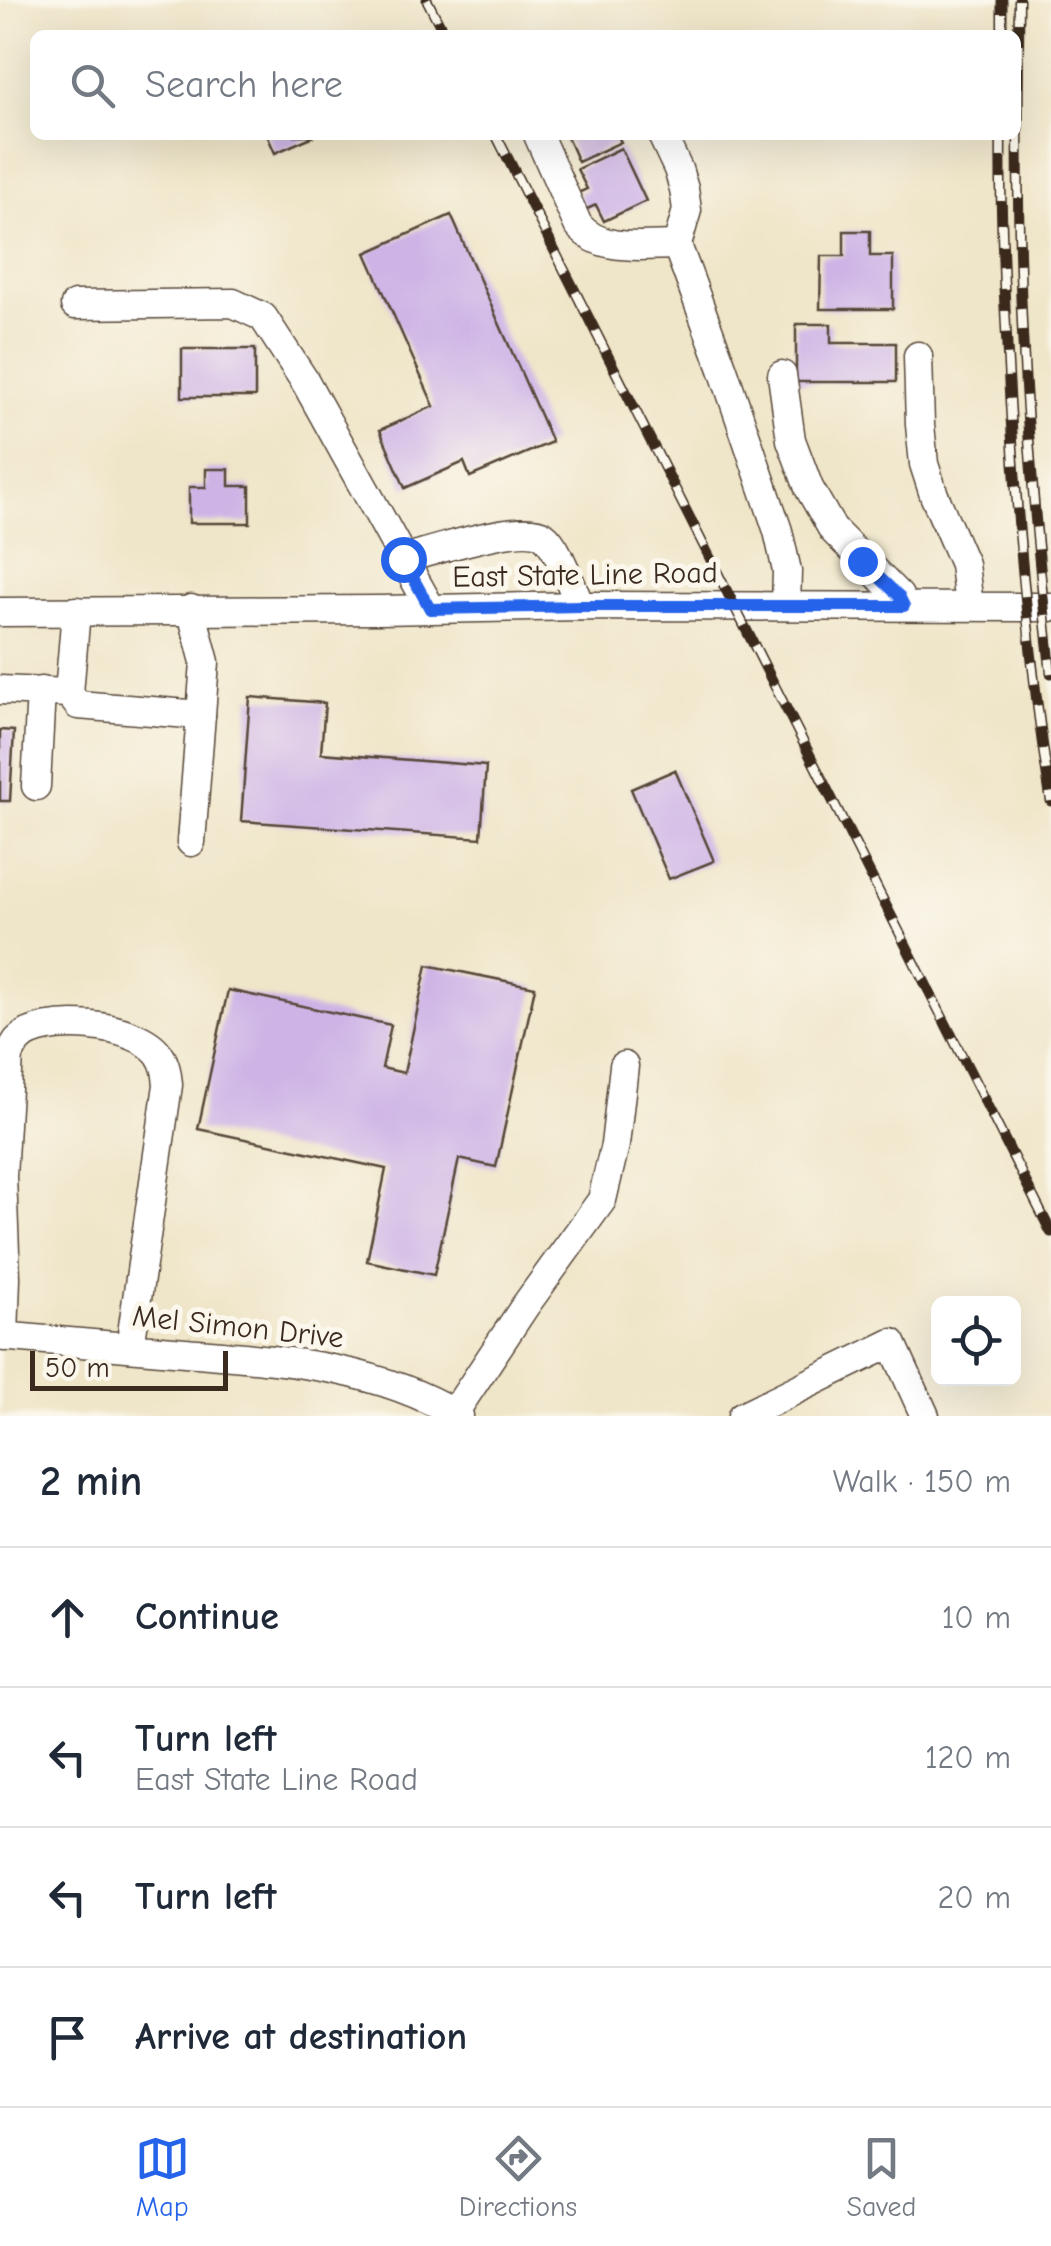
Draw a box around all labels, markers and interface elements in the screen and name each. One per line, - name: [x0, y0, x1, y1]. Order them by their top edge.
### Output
- search box: [30, 30, 1021, 140]
- icon: search: [65, 58, 120, 113]
- text: Search here: [145, 63, 343, 107]
- route start: [381, 537, 427, 583]
- route end: [840, 539, 886, 585]
- street label: East State Line Road: [452, 555, 718, 595]
- map controls: [931, 1296, 1021, 1386]
- button: locate: [931, 1296, 1021, 1386]
- street label: Mel Simon Drive: [131, 1299, 345, 1355]
- scale bar: [30, 1346, 228, 1390]
- text: 50 m: [45, 1352, 110, 1384]
- text: 2 min: [40, 1457, 142, 1506]
- text: Walk · 150 m: [833, 1463, 1011, 1500]
- icon: ahead: [40, 1590, 95, 1645]
- text: Continue: [135, 1595, 279, 1639]
- text: 10 m: [942, 1599, 1011, 1636]
- text: Turn left: [135, 1717, 276, 1761]
- icon: left: [40, 1730, 95, 1785]
- text: 120 m: [925, 1739, 1011, 1776]
- text: East State Line Road: [135, 1761, 418, 1798]
- icon: left: [40, 1870, 95, 1925]
- text: Turn left: [135, 1875, 276, 1919]
- text: 20 m: [938, 1879, 1011, 1916]
- icon: arrive: [40, 2010, 95, 2065]
- text: Arrive at destination: [135, 2015, 467, 2059]
- tab: Map: [135, 2131, 190, 2223]
- tab: Directions: [459, 2131, 577, 2223]
- tab: Saved: [846, 2131, 916, 2223]

